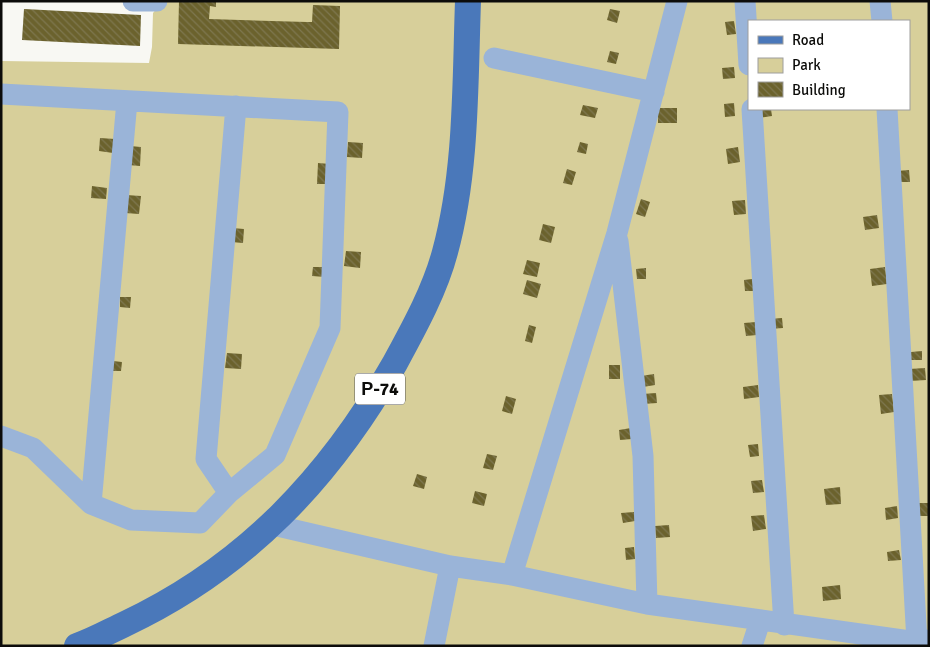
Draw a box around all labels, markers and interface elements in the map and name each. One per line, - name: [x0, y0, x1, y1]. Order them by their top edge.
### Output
- legend: [748, 20, 910, 110]
- text: Road: [792, 31, 824, 49]
- text: Park: [792, 56, 821, 74]
- text: Building: [792, 81, 846, 99]
- road number: Р-74: [355, 374, 405, 404]

